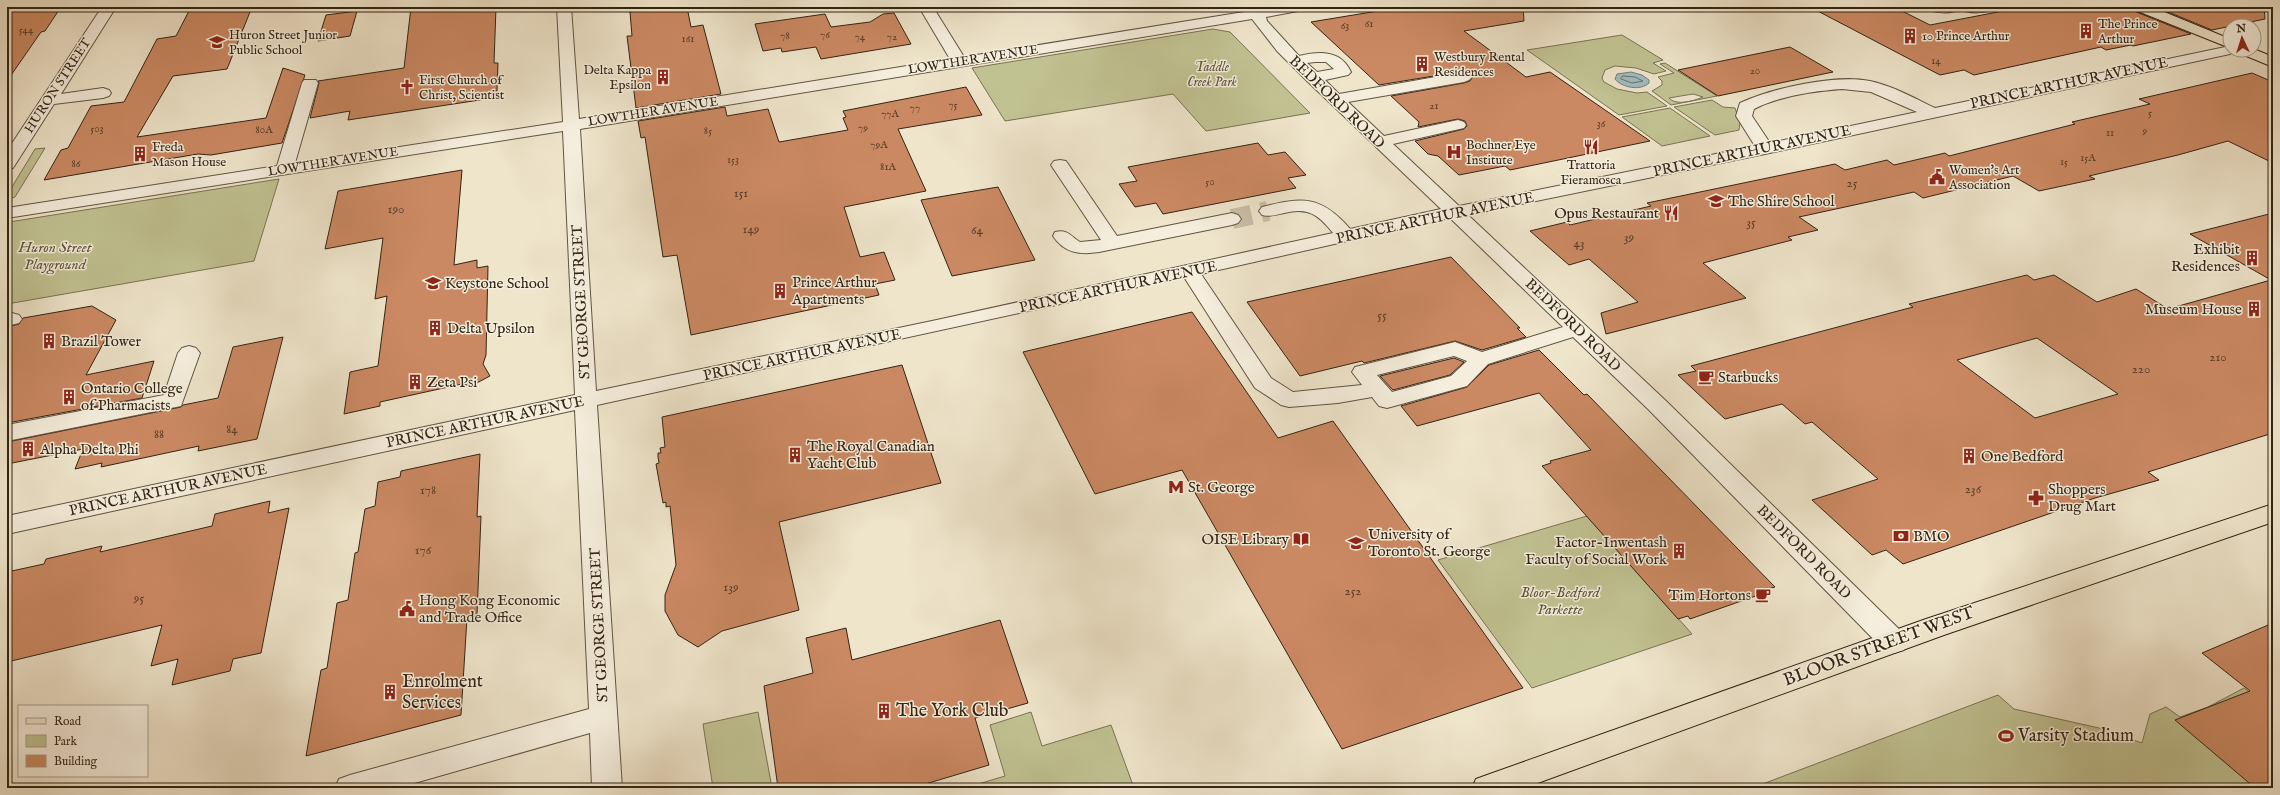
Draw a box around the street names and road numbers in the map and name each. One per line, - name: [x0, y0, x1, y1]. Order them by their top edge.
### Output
- street label: HURON STREET: [21, 35, 95, 137]
- street label: LOWTHER AVENUE: [907, 41, 1039, 79]
- street label: BEDFORD ROAD: [1285, 51, 1389, 153]
- street label: PRINCE ARTHUR AVENUE: [1968, 53, 2170, 113]
- street label: LOWTHER AVENUE: [587, 93, 719, 131]
- street label: PRINCE ARTHUR AVENUE: [1651, 121, 1853, 181]
- street label: LOWTHER AVENUE: [267, 143, 399, 181]
- street label: PRINCE ARTHUR AVENUE: [1334, 188, 1536, 248]
- street label: ST GEORGE STREET: [567, 224, 595, 380]
- street label: PRINCE ARTHUR AVENUE: [1017, 257, 1219, 317]
- street label: BEDFORD ROAD: [1521, 274, 1625, 376]
- street label: PRINCE ARTHUR AVENUE: [701, 325, 903, 385]
- street label: PRINCE ARTHUR AVENUE: [384, 392, 586, 452]
- street label: PRINCE ARTHUR AVENUE: [67, 460, 269, 520]
- street label: BEDFORD ROAD: [1753, 501, 1855, 603]
- street label: ST GEORGE STREET: [585, 547, 613, 703]
- street label: BLOOR STREET WEST: [1780, 602, 1978, 692]

